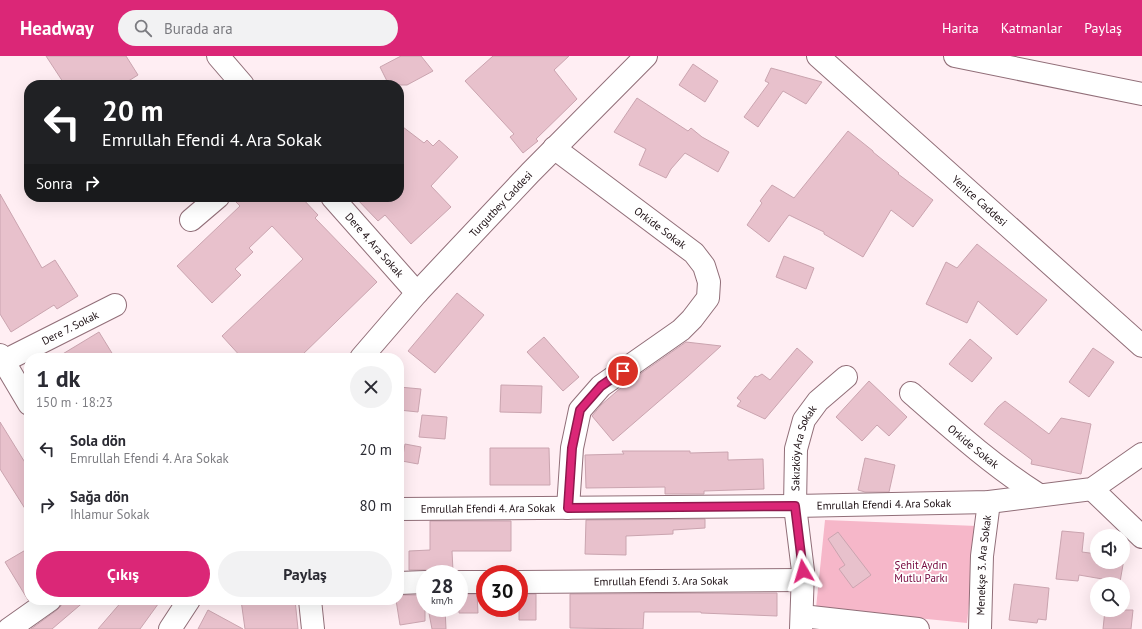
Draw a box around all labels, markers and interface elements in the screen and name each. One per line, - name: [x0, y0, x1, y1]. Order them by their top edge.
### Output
- search box: [118, 10, 398, 46]
- text: Headway: [20, 16, 94, 40]
- icon: search: [132, 17, 154, 39]
- text: Burada ara: [164, 19, 233, 38]
- text: Harita: [942, 19, 979, 37]
- text: Katmanlar: [1001, 19, 1062, 37]
- text: Paylaş: [1084, 19, 1122, 37]
- text: 20 m: [102, 92, 163, 129]
- icon: left: [36, 96, 88, 148]
- text: Emrullah Efendi 4. Ara Sokak: [102, 128, 322, 151]
- street label: Turgutbey Caddesi: [466, 168, 535, 240]
- icon: right: [81, 172, 103, 194]
- street label: Yenice Caddesi: [949, 172, 1010, 229]
- text: Sonra: [36, 174, 73, 193]
- street label: Orkide Sokak: [632, 204, 690, 252]
- street label: Dere 4. Ara Sokak: [342, 210, 407, 281]
- street label: Dere 7. Sokak: [39, 307, 102, 348]
- pin: [606, 354, 640, 388]
- icon: arrive: [612, 360, 634, 382]
- text: 1 dk: [36, 363, 80, 394]
- button: close: [350, 366, 392, 408]
- text: 150 m · 18:23: [36, 394, 113, 411]
- street label: Sakızköy Ara Sokak: [788, 402, 820, 491]
- street label: Orkide Sokak: [945, 421, 1002, 472]
- text: Sola dön: [70, 431, 126, 450]
- icon: left: [36, 438, 58, 460]
- text: 20 m: [359, 440, 392, 459]
- text: Emrullah Efendi 4. Ara Sokak: [70, 450, 229, 467]
- text: Sağa dön: [70, 487, 129, 506]
- icon: right: [36, 494, 58, 516]
- text: 80 m: [359, 496, 392, 515]
- street label: Emrullah Efendi 4. Ara Sokak: [817, 496, 952, 513]
- street label: Emrullah Efendi 4. Ara Sokak: [421, 501, 556, 516]
- text: Ihlamur Sokak: [70, 506, 149, 523]
- street label: Menekşe 3. Ara Sokak: [973, 513, 994, 616]
- map controls: [1090, 529, 1130, 617]
- button: sound: [1090, 529, 1130, 569]
- position arrow: [782, 550, 824, 592]
- button: Çıkış: [36, 551, 210, 597]
- button: Paylaş: [218, 551, 392, 597]
- park label: Şehit Aydın Mutlu Parkı: [894, 558, 948, 585]
- speed limit sign: 30: [476, 565, 528, 617]
- text: 28: [431, 573, 453, 599]
- street label: Emrullah Efendi 3. Ara Sokak: [594, 574, 729, 588]
- button: search: [1090, 577, 1130, 617]
- text: km/h: [431, 594, 453, 607]

